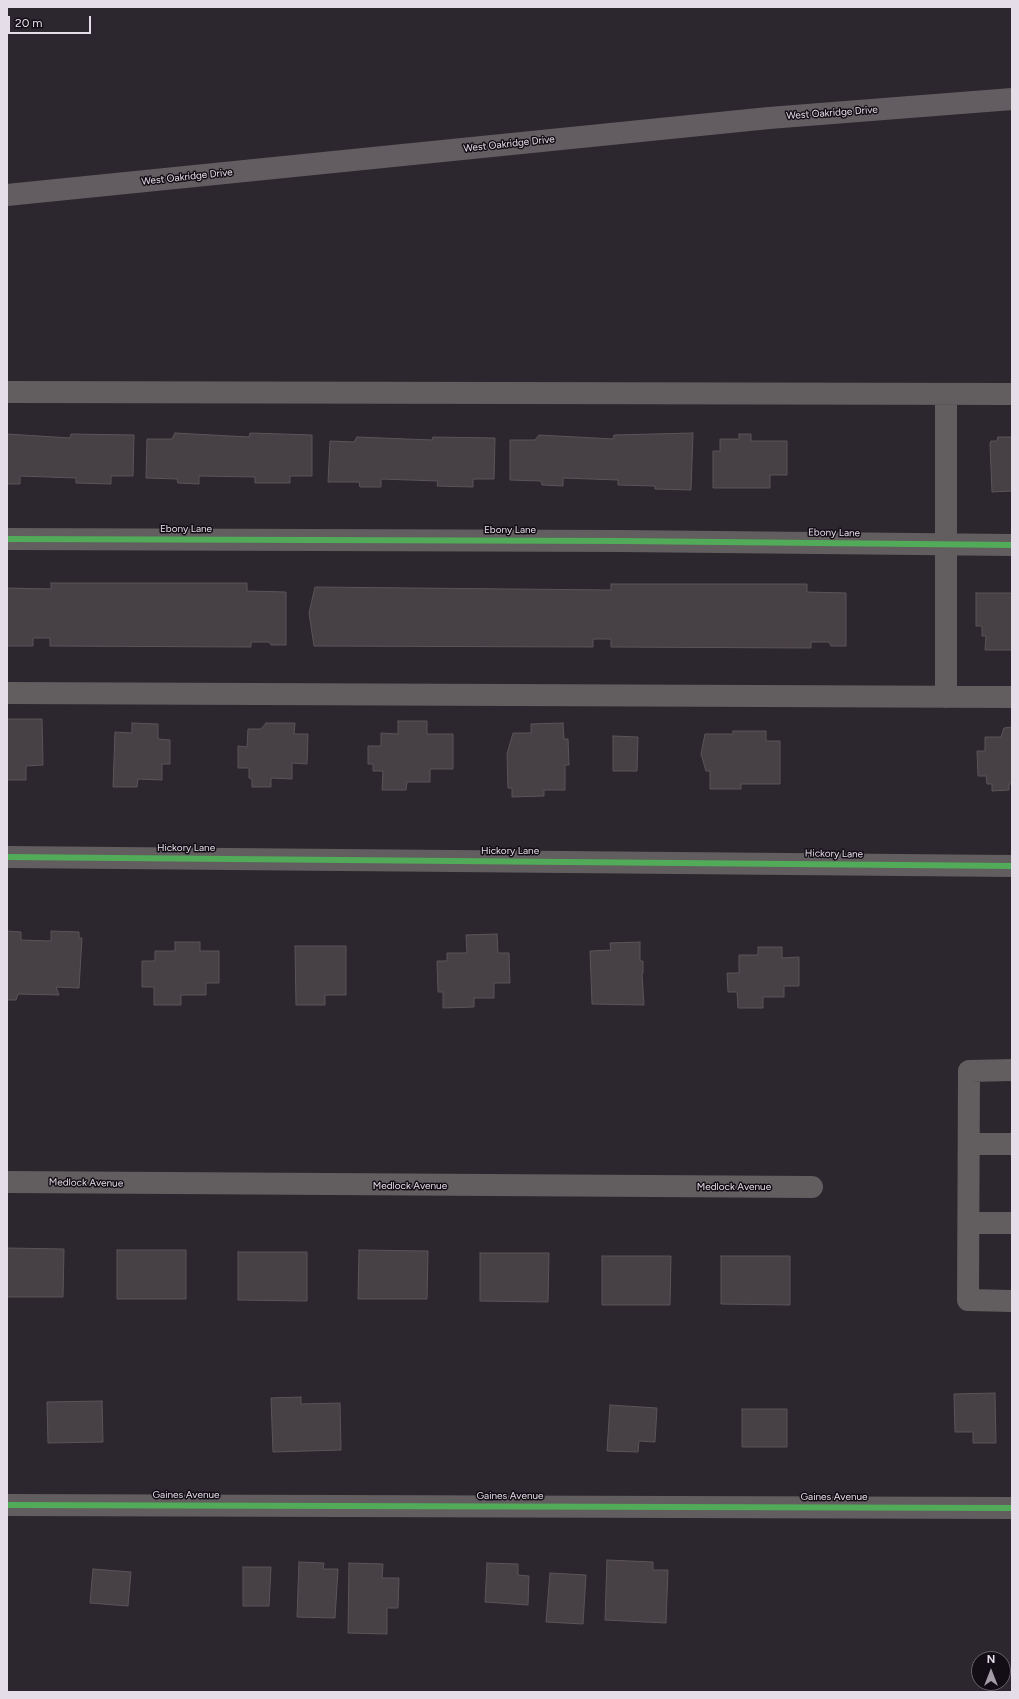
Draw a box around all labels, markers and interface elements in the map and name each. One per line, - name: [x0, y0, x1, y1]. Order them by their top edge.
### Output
- scale bar: [10, 8, 93, 34]
- text: 20 m: [15, 16, 43, 30]
- street label: West Oakridge Drive: [786, 104, 878, 122]
- street label: West Oakridge Drive: [463, 133, 555, 155]
- street label: West Oakridge Drive: [141, 166, 233, 188]
- street label: Ebony Lane: [160, 523, 212, 535]
- street label: Ebony Lane: [484, 524, 536, 536]
- street label: Ebony Lane: [808, 527, 860, 539]
- street label: Hickory Lane: [157, 842, 215, 854]
- street label: Hickory Lane: [481, 845, 539, 857]
- street label: Hickory Lane: [805, 847, 863, 861]
- street label: Medlock Avenue: [49, 1176, 123, 1190]
- street label: Medlock Avenue: [373, 1180, 447, 1192]
- street label: Medlock Avenue: [697, 1181, 771, 1193]
- street label: Gaines Avenue: [152, 1489, 220, 1501]
- street label: Gaines Avenue: [476, 1490, 544, 1502]
- street label: Gaines Avenue: [800, 1491, 868, 1503]
- north arrow: [971, 1651, 1011, 1691]
- text: N: [987, 1653, 995, 1666]

